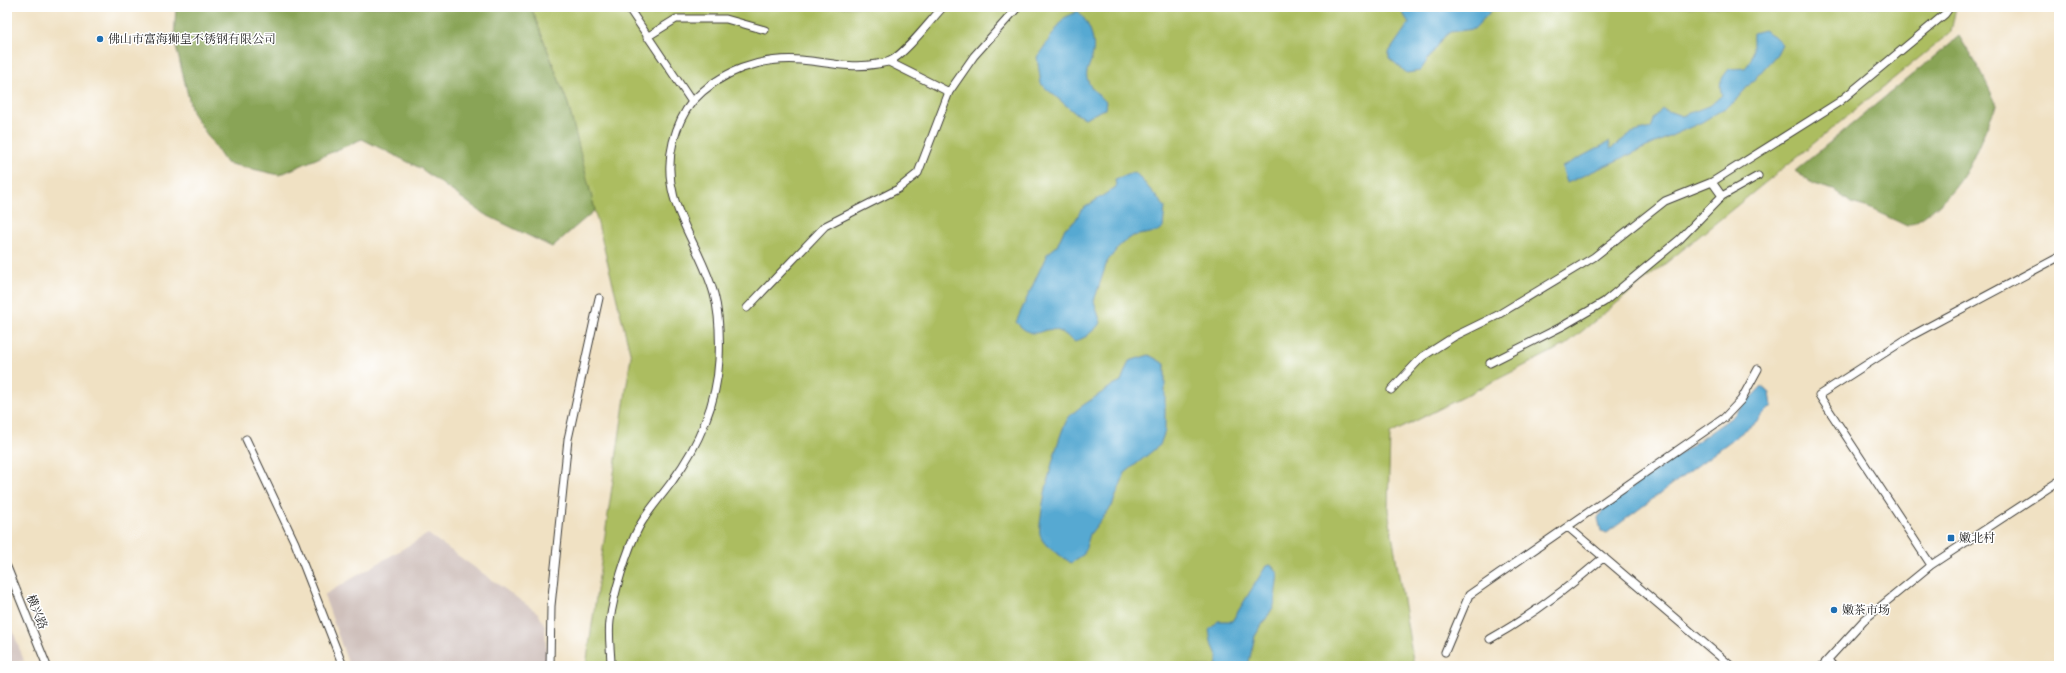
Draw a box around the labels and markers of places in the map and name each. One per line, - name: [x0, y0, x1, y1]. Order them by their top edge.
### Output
- place label: 佛山市富海狮皇不锈钢有限公司: [108, 32, 276, 47]
- marker: 佛山市富海狮皇不锈钢有限公司: [95, 34, 105, 44]
- place label: 嫩北村: [1959, 531, 1995, 546]
- marker: 嫩北村: [1946, 533, 1956, 543]
- place label: 嫩茶市场: [1842, 603, 1890, 618]
- marker: 嫩茶市场: [1829, 605, 1839, 615]

